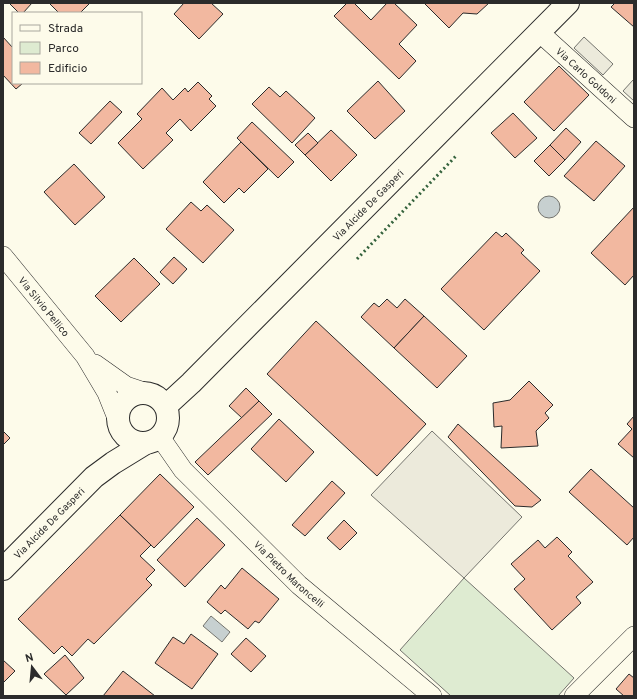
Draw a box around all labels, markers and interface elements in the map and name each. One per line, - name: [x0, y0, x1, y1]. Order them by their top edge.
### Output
- legend: [12, 12, 142, 84]
- text: Strada: [48, 21, 83, 37]
- text: Parco: [48, 41, 79, 57]
- street label: Via Carlo Goldoni: [552, 45, 619, 107]
- text: Edificio: [48, 61, 88, 77]
- street label: Via Alcide De Gasperi: [331, 167, 407, 244]
- street label: Via Silvio Pellico: [15, 275, 72, 340]
- street label: Via Alcide De Gasperi: [12, 485, 88, 562]
- street label: Via Pietro Maroncelli: [250, 539, 326, 611]
- north arrow: [12, 647, 52, 687]
- text: N: [24, 651, 35, 666]

